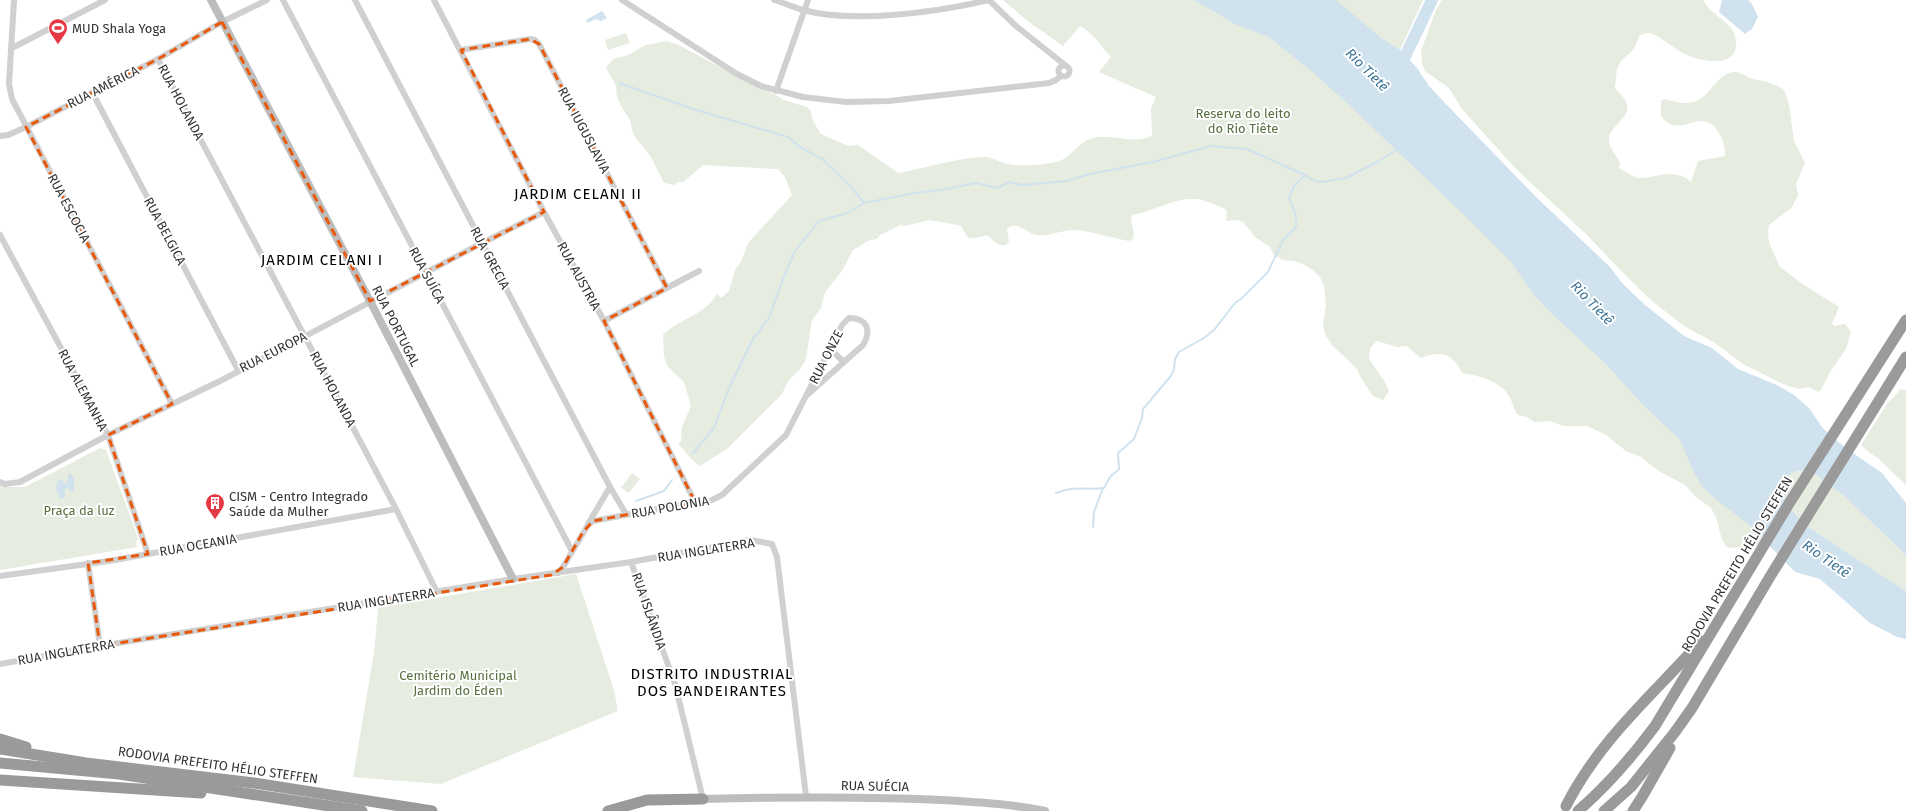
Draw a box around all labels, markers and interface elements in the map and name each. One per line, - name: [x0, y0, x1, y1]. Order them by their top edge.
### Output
- sports icon: MUD Shala Yoga: [47, 17, 69, 45]
- place label: MUD Shala Yoga: [72, 21, 166, 36]
- water label: Rio Tietê: [1342, 45, 1392, 95]
- street label: RUA AMÉRICA: [65, 62, 142, 111]
- street label: RUA HOLANDA: [155, 62, 207, 143]
- street label: RUA IUGUSLAVIA: [555, 84, 613, 176]
- park label: Reserva do leito do Rio Tiête: [1195, 106, 1291, 136]
- street label: RUA ESCOCIA: [45, 171, 94, 245]
- district label: JARDIM CELANI II: [514, 185, 642, 203]
- street label: RUA BELGICA: [141, 195, 189, 268]
- street label: RUA GRECIA: [467, 224, 513, 292]
- street label: RUA AUSTRIA: [554, 239, 604, 313]
- street label: RUA SUÍCA: [406, 244, 448, 306]
- district label: JARDIM CELANI I: [261, 251, 383, 269]
- water label: Rio Tietê: [1567, 278, 1617, 328]
- street label: RUA PORTUGAL: [369, 283, 423, 369]
- street label: RUA ONZE: [806, 327, 846, 387]
- street label: RUA EUROPA: [237, 328, 310, 375]
- street label: RUA ALEMANHA: [55, 346, 111, 434]
- street label: RUA HOLANDA: [307, 349, 359, 430]
- street label: RODOVIA PREFEITO HÉLIO STEFFEN: [1679, 474, 1795, 654]
- place label: CISM - Centro Integrado Saúde da Mulher: [229, 489, 368, 519]
- building icon: CISM - Centro Integrado Saúde da Mulher: [204, 492, 226, 520]
- street label: RUA POLONIA: [630, 493, 711, 521]
- park label: Praça da luz: [44, 503, 115, 518]
- street label: RUA OCEANIA: [158, 531, 238, 559]
- street label: RUA INGLATERRA: [656, 535, 756, 565]
- water label: Rio Tietê: [1799, 536, 1853, 582]
- street label: RUA ISLÂNDIA: [629, 570, 669, 652]
- street label: RUA INGLATERRA: [336, 585, 436, 615]
- street label: RUA INGLATERRA: [16, 636, 116, 668]
- district label: DISTRITO INDUSTRIAL DOS BANDEIRANTES: [630, 665, 794, 700]
- park label: Cemitério Municipal Jardim do Éden: [399, 668, 517, 698]
- street label: RODOVIA PREFEITO HÉLIO STEFFEN: [117, 744, 319, 786]
- street label: RUA SUÉCIA: [841, 778, 910, 794]

